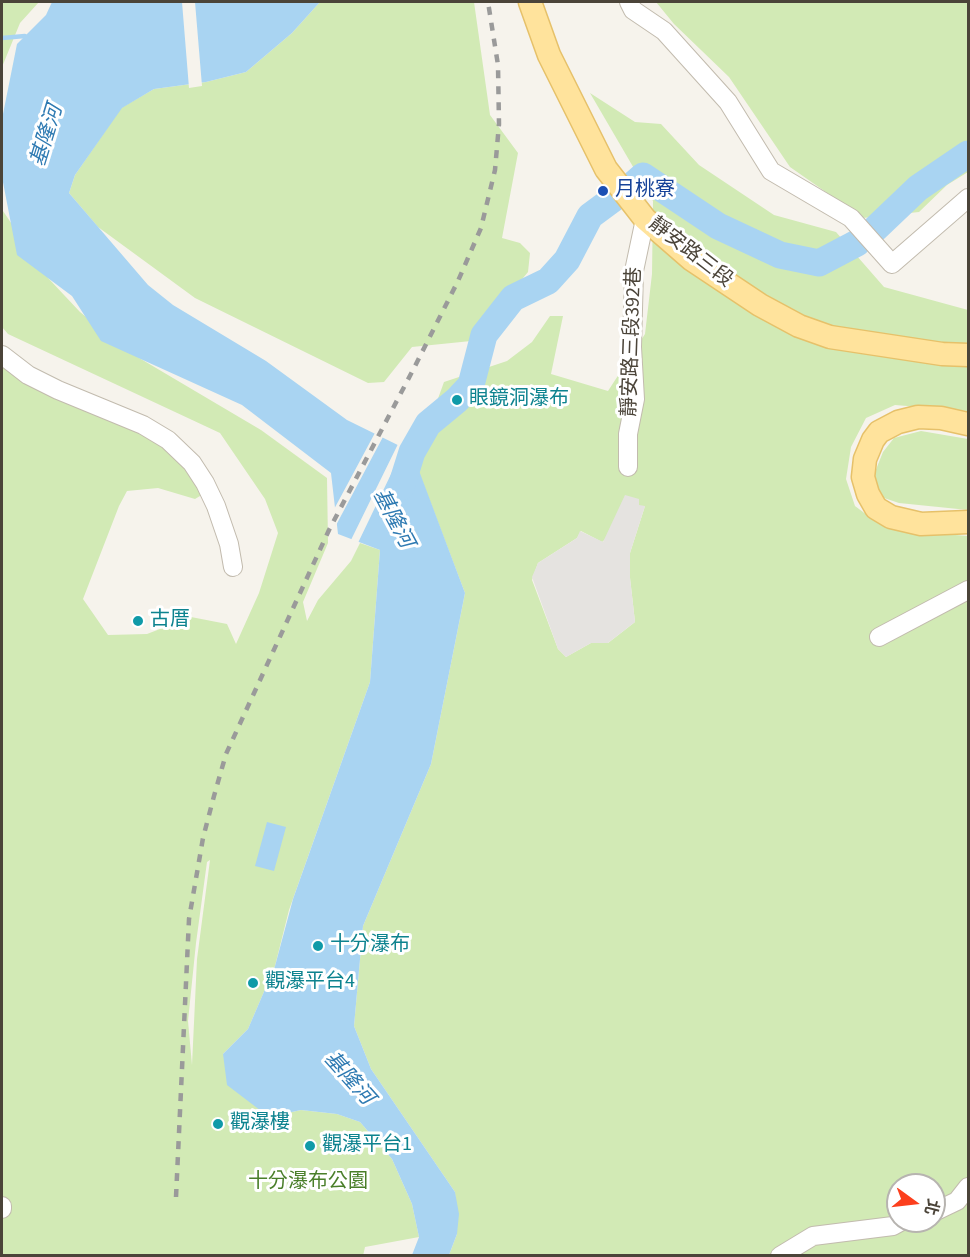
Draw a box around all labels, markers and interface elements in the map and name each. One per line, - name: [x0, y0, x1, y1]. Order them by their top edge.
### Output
- water label: 基隆河: [27, 102, 69, 170]
- place label: 月桃寮: [615, 179, 675, 203]
- marker: 月桃寮: [596, 184, 610, 198]
- street label: 靜安路三段: [643, 213, 737, 293]
- street label: 靜安路三段392巷: [618, 267, 648, 417]
- place label: 眼鏡洞瀑布: [469, 388, 569, 412]
- marker: 眼鏡洞瀑布: [450, 393, 464, 407]
- water label: 基隆河: [366, 485, 418, 553]
- place label: 古厝: [150, 609, 190, 633]
- marker: 古厝: [131, 614, 145, 628]
- place label: 十分瀑布: [330, 934, 410, 958]
- marker: 十分瀑布: [311, 939, 325, 953]
- place label: 觀瀑平台4: [265, 971, 355, 995]
- marker: 觀瀑平台4: [246, 976, 260, 990]
- water label: 基隆河: [318, 1047, 378, 1111]
- place label: 觀瀑樓: [230, 1112, 290, 1136]
- marker: 觀瀑樓: [211, 1117, 225, 1131]
- place label: 觀瀑平台1: [322, 1134, 412, 1158]
- marker: 觀瀑平台1: [303, 1139, 317, 1153]
- park label: 十分瀑布公園: [248, 1171, 368, 1195]
- north arrow: [886, 1173, 946, 1233]
- text: 北: [919, 1197, 944, 1218]

